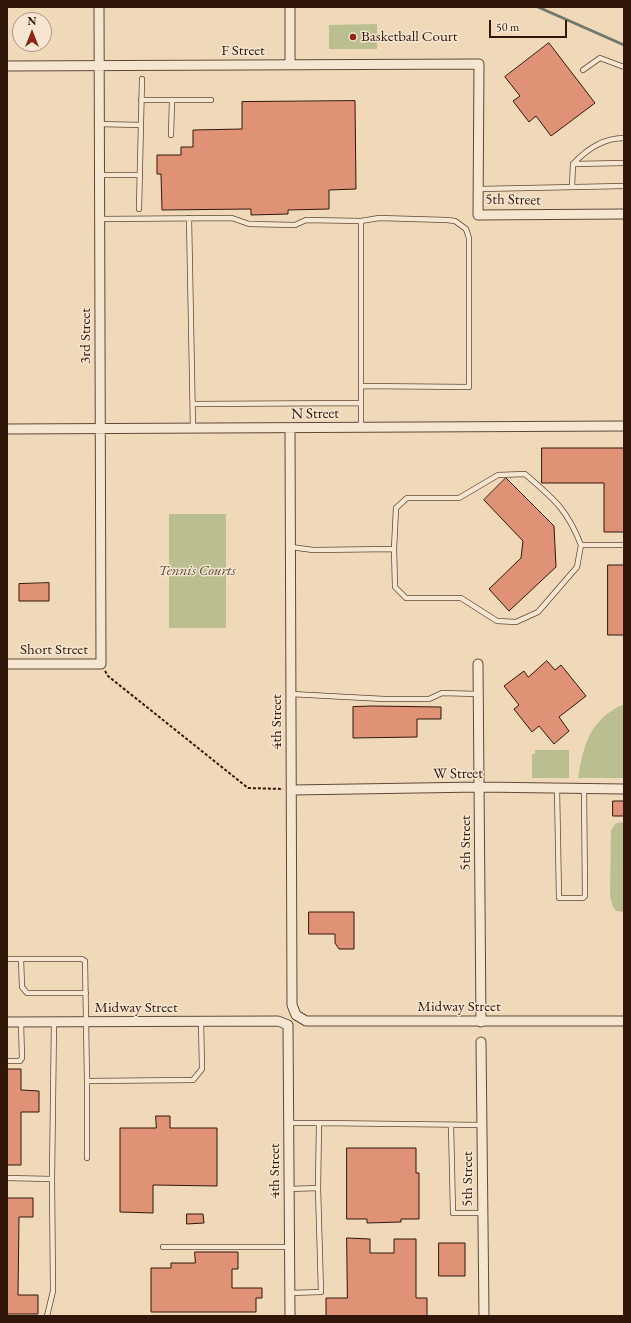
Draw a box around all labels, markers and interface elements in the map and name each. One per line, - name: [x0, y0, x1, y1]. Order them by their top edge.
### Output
- north arrow: [12, 12, 52, 52]
- scale bar: [491, 12, 569, 38]
- text: N: [28, 14, 36, 28]
- text: 50 m: [496, 19, 519, 35]
- place label: Basketball Court: [361, 28, 458, 46]
- marker: Basketball Court: [348, 32, 358, 42]
- street label: F Street: [221, 42, 265, 60]
- street label: 5th Street: [485, 191, 541, 209]
- street label: 3rd Street: [77, 308, 95, 364]
- street label: N Street: [291, 405, 339, 423]
- park label: Tennis Courts: [158, 562, 236, 580]
- street label: Short Street: [20, 641, 88, 659]
- street label: 4th Street: [268, 694, 286, 750]
- street label: W Street: [433, 765, 483, 783]
- street label: 5th Street: [457, 815, 475, 871]
- street label: Midway Street: [417, 998, 501, 1016]
- street label: Midway Street: [94, 999, 178, 1017]
- street label: 4th Street: [266, 1143, 284, 1199]
- street label: 5th Street: [459, 1151, 477, 1207]

